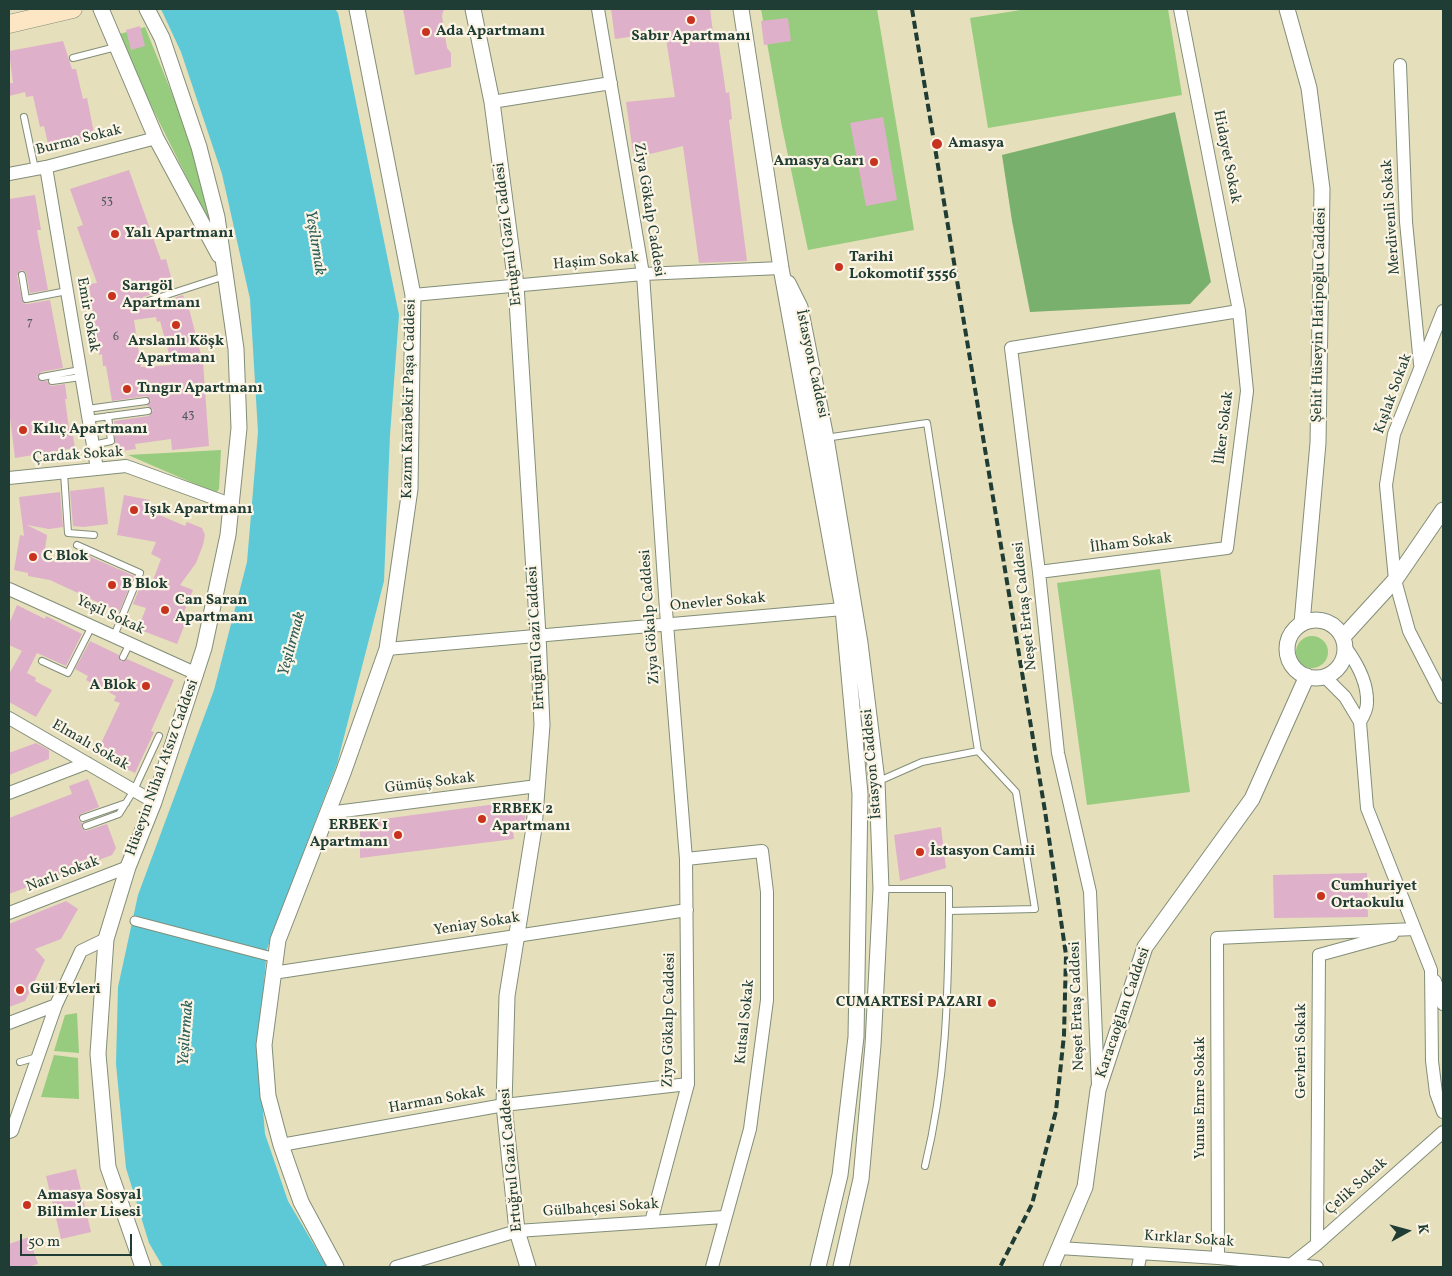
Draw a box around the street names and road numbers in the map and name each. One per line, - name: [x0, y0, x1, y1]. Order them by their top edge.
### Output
- street label: Hidayet Sokak: [1208, 109, 1244, 205]
- street label: Burma Sokak: [34, 122, 124, 160]
- street label: Ziya Gökalp Caddesi: [629, 142, 667, 278]
- street label: Merdivenli Sokak: [1379, 159, 1405, 275]
- street label: Ertuğrul Gazi Caddesi: [491, 161, 527, 307]
- street label: Şehit Hüseyin Hatipoğlu Caddesi: [1309, 207, 1331, 423]
- street label: Haşim Sokak: [552, 249, 640, 275]
- street label: Emir Sokak: [72, 276, 102, 354]
- street label: Kazım Karabekir Paşa Caddesi: [399, 299, 421, 499]
- street label: İstasyon Caddesi: [791, 308, 831, 420]
- street label: Kışlak Sokak: [1371, 351, 1417, 437]
- street label: İlker Sokak: [1212, 390, 1238, 466]
- street label: Çardak Sokak: [32, 444, 124, 468]
- street label: İlham Sokak: [1089, 530, 1173, 558]
- street label: Neşet Ertaş Caddesi: [1010, 541, 1042, 671]
- street label: Ziya Gökalp Caddesi: [637, 549, 665, 685]
- street label: Ertuğrul Gazi Caddesi: [524, 565, 550, 711]
- street label: Onevler Sokak: [670, 590, 766, 616]
- street label: Yeşil Sokak: [73, 592, 147, 640]
- street label: Hüseyin Nihal Atsız Caddesi: [123, 677, 203, 859]
- street label: İstasyon Caddesi: [859, 708, 887, 820]
- street label: Elmalı Sokak: [48, 717, 132, 775]
- street label: Gümüş Sokak: [384, 770, 476, 798]
- street label: Narlı Sokak: [24, 853, 102, 897]
- street label: Yeniay Sokak: [433, 909, 521, 941]
- street label: Neşet Ertaş Caddesi: [1067, 941, 1089, 1071]
- street label: Karacaoğlan Caddesi: [1093, 945, 1155, 1081]
- street label: Ziya Gökalp Caddesi: [660, 952, 680, 1088]
- street label: Kutsal Sokak: [733, 979, 759, 1065]
- street label: Gevheri Sokak: [1293, 1003, 1311, 1099]
- street label: Yunus Emre Sokak: [1192, 1037, 1210, 1159]
- street label: Harman Sokak: [387, 1084, 487, 1118]
- street label: Ertuğrul Gazi Caddesi: [497, 1087, 527, 1233]
- street label: Çelik Sokak: [1322, 1155, 1392, 1219]
- street label: Gülbahçesi Sokak: [542, 1196, 660, 1222]
- street label: Kırklar Sokak: [1143, 1228, 1235, 1252]

